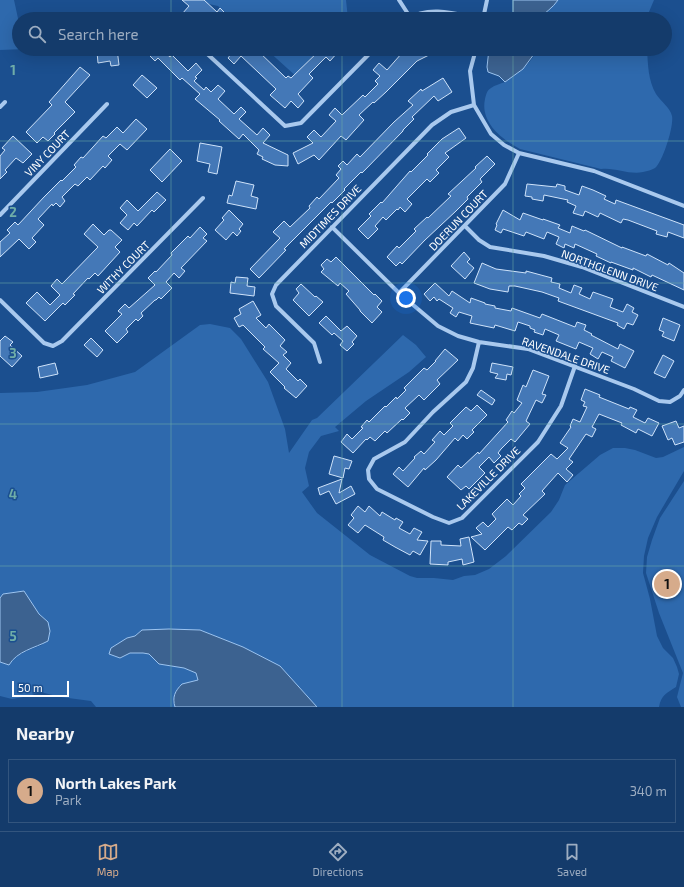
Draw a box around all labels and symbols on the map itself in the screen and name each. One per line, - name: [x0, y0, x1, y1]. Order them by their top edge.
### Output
- text: 1: [10, 62, 16, 78]
- street label: VINY COURT: [22, 127, 73, 179]
- street label: MIDTIMES DRIVE: [296, 182, 364, 250]
- street label: DOERUN COURT: [426, 187, 491, 253]
- text: 2: [9, 204, 17, 220]
- street label: WITHY COURT: [94, 237, 153, 296]
- street label: NORTHGLENN DRIVE: [560, 246, 660, 294]
- your location: [396, 288, 416, 308]
- street label: RAVENDALE DRIVE: [520, 334, 612, 376]
- text: 3: [9, 345, 17, 361]
- street label: LAKEVILLE DRIVE: [454, 444, 522, 512]
- text: 4: [9, 486, 17, 502]
- pin: 1: [654, 569, 680, 599]
- text: 5: [9, 628, 17, 644]
- scale bar: [12, 679, 69, 698]

